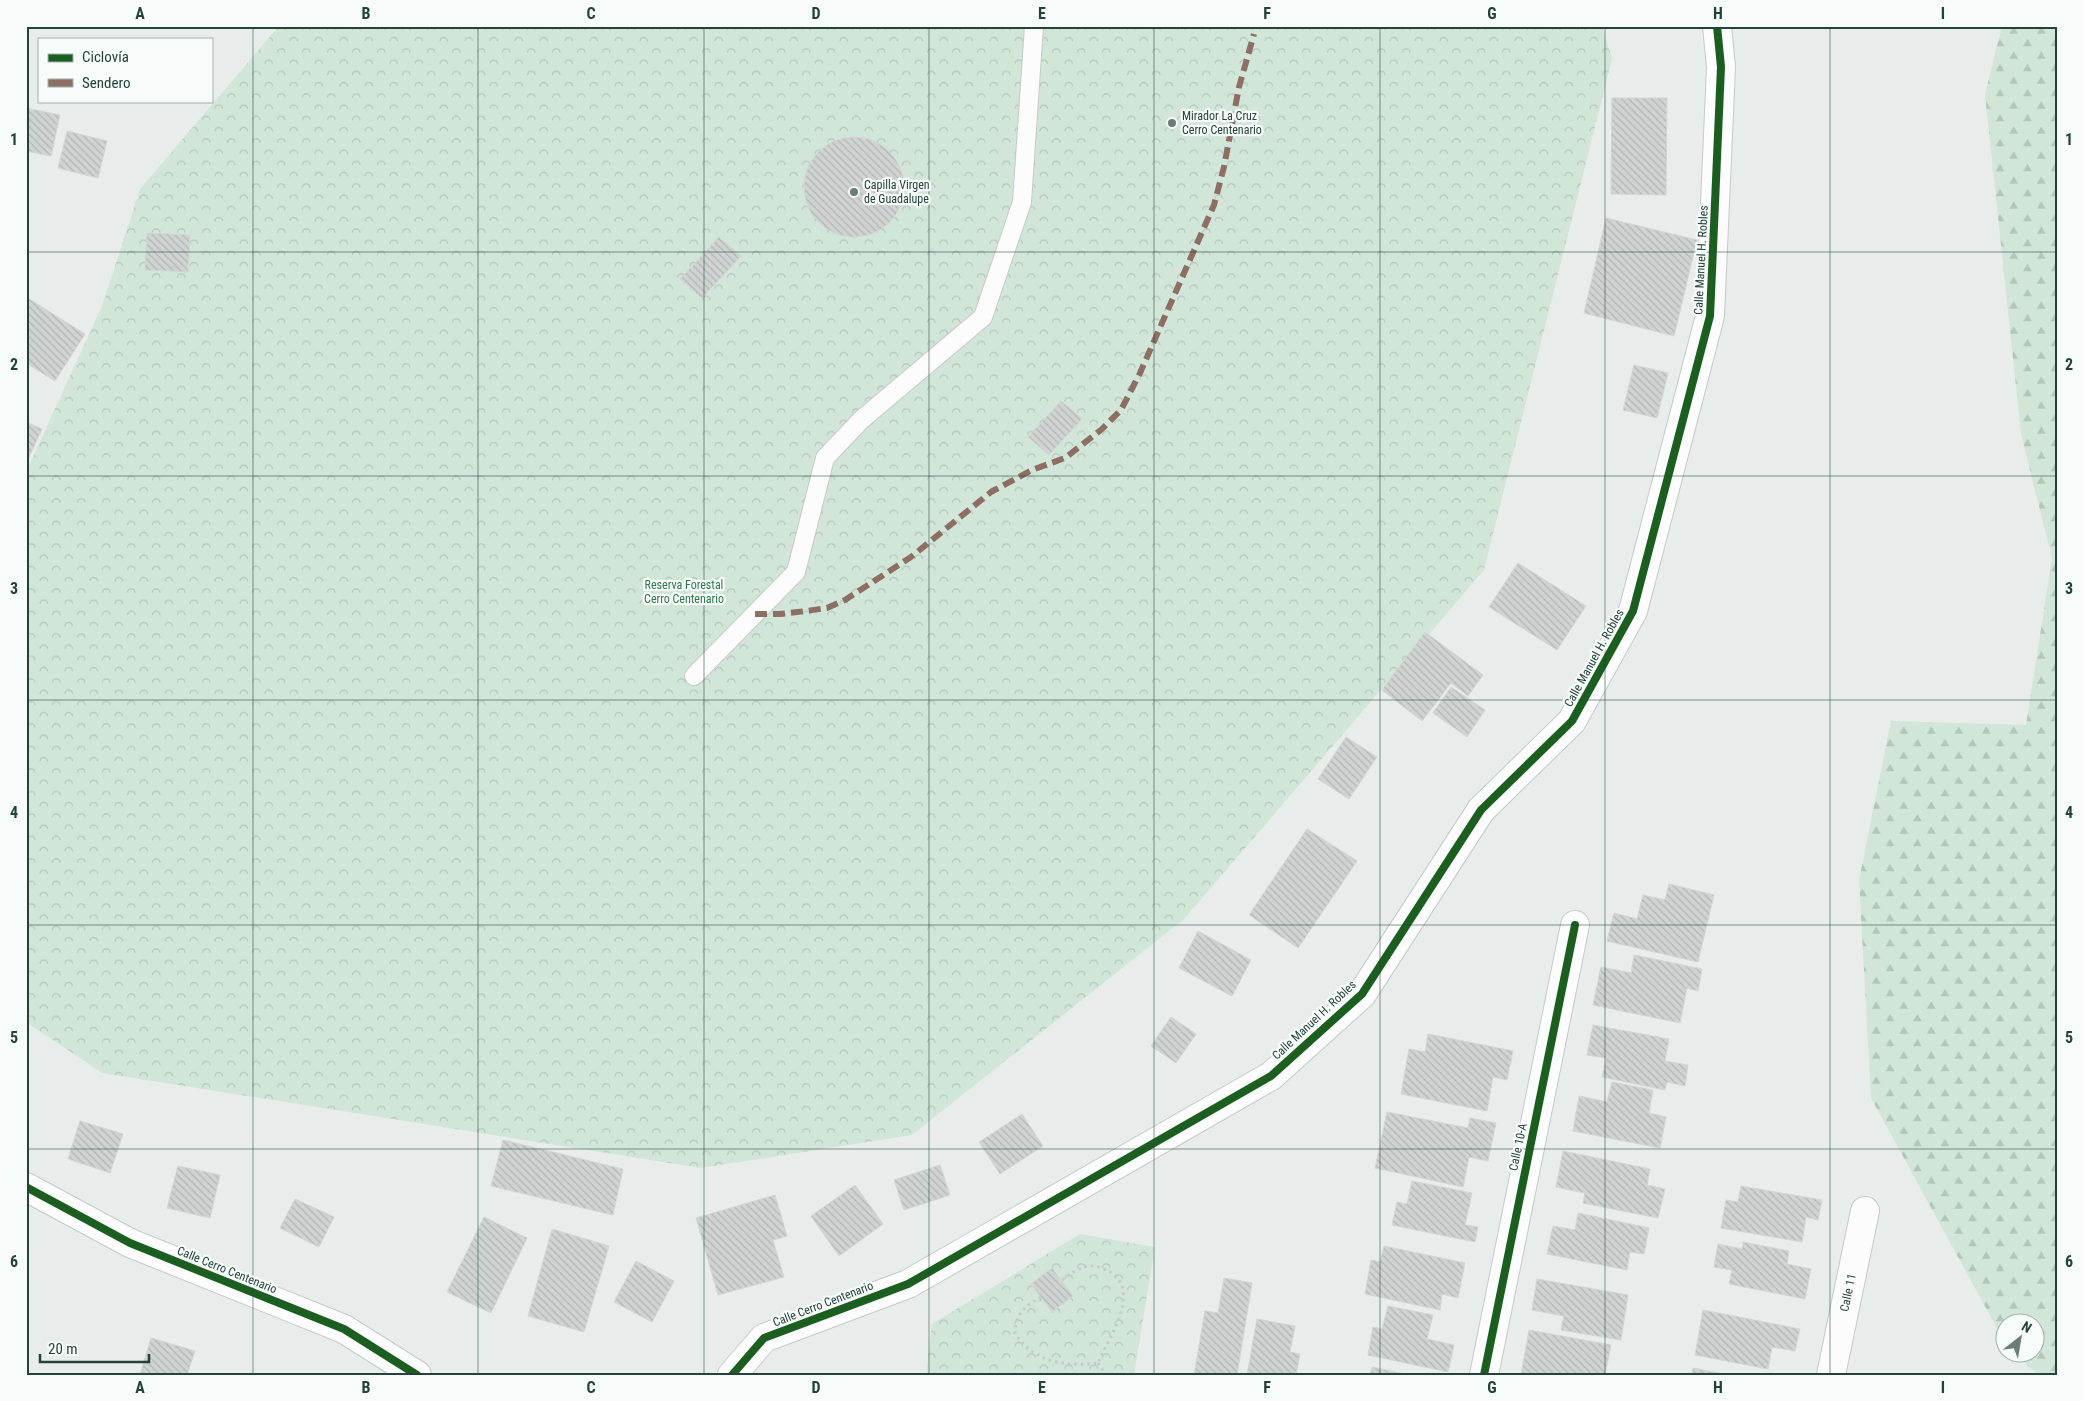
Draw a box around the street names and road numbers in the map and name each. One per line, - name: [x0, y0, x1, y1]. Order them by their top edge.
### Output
- street label: Calle Manuel H. Robles: [1691, 205, 1711, 315]
- street label: Calle Manuel H. Robles: [1561, 607, 1627, 709]
- street label: Calle Manuel H. Robles: [1269, 978, 1359, 1062]
- street label: Calle 10-A: [1506, 1122, 1530, 1172]
- street label: Calle Cerro Centenario: [175, 1244, 279, 1296]
- street label: Calle 11: [1837, 1273, 1859, 1313]
- street label: Calle Cerro Centenario: [771, 1278, 875, 1330]

